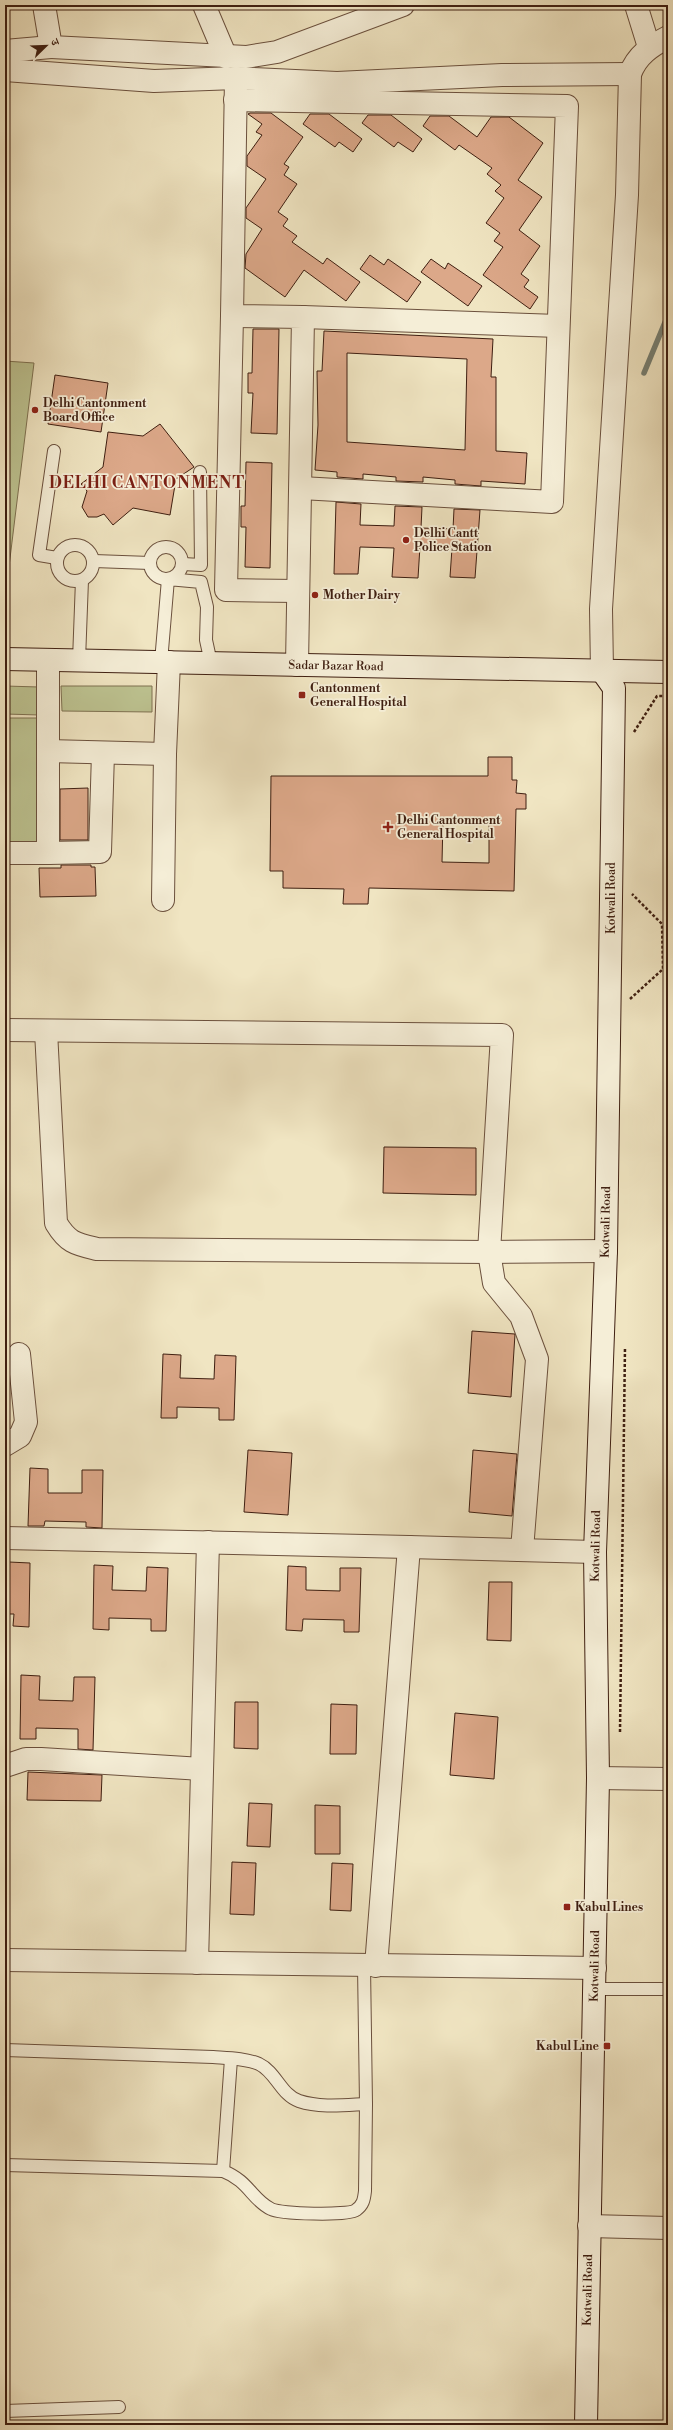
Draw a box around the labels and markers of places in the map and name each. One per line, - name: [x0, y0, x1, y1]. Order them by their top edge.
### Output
- place label: Delhi Cantonment Board Office: [43, 396, 147, 425]
- marker: Delhi Cantonment Board Office: [30, 405, 40, 415]
- place label: Delhi Cantt Police Station: [414, 526, 492, 555]
- marker: Delhi Cantt Police Station: [401, 535, 411, 545]
- place label: Mother Dairy: [323, 588, 401, 603]
- marker: Mother Dairy: [310, 590, 320, 600]
- place label: Cantonment General Hospital: [310, 681, 407, 710]
- marker: Cantonment General Hospital: [297, 690, 307, 700]
- place label: Delhi Cantonment General Hospital: [397, 813, 501, 842]
- marker: Delhi Cantonment General Hospital: [382, 821, 394, 833]
- place label: Kabul Lines: [575, 1900, 643, 1915]
- marker: Kabul Lines: [562, 1902, 572, 1912]
- place label: Kabul Line: [536, 2039, 600, 2054]
- marker: Kabul Line: [602, 2041, 612, 2051]

